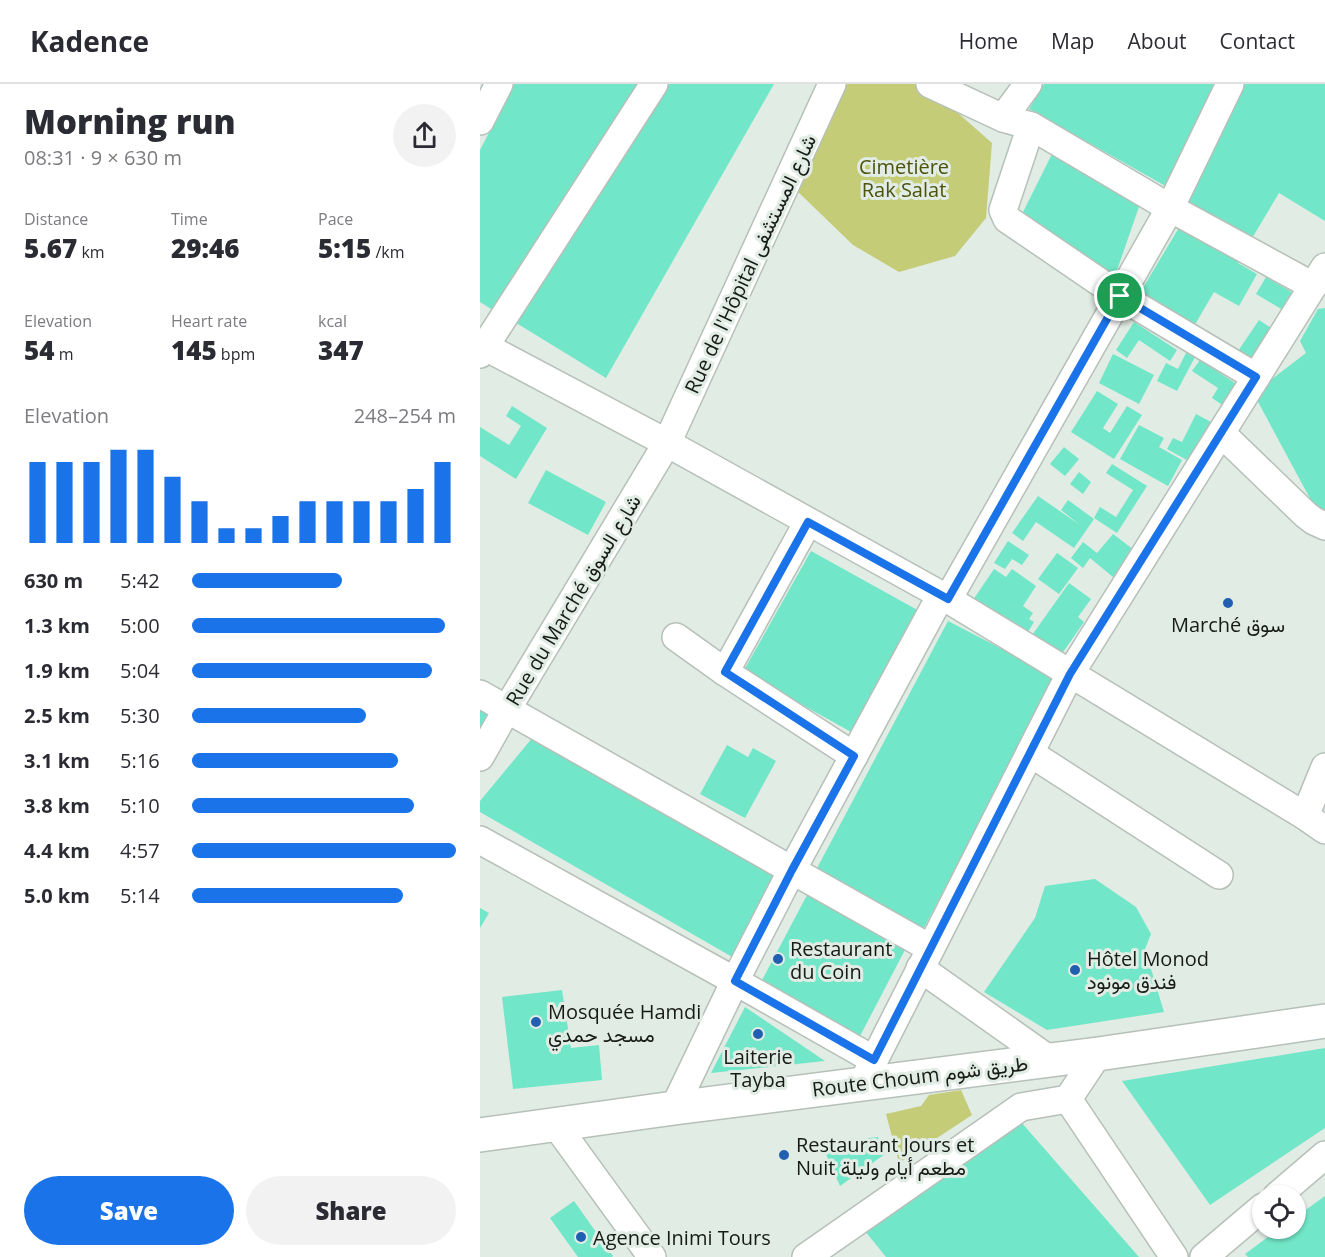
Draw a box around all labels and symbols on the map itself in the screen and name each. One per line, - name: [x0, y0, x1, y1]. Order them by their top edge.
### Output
- street label: Rue de l'Hôpital شارع المستشفى: [678, 130, 823, 398]
- park label: Cimetière Rak Salat: [859, 153, 949, 203]
- pin: [1094, 270, 1145, 321]
- street label: Rue du Marché شارع السوق: [499, 489, 648, 711]
- marker: Marché سوق: [1221, 596, 1235, 610]
- place label: Marché سوق: [1171, 611, 1285, 638]
- place label: Restaurant du Coin: [790, 935, 892, 985]
- place label: Hôtel Monod فندق مونود: [1087, 945, 1209, 995]
- marker: Restaurant du Coin: [771, 952, 785, 966]
- marker: Hôtel Monod فندق مونود: [1068, 963, 1082, 977]
- place label: Mosquée Hamdi مسجد حمدي: [548, 998, 701, 1052]
- marker: Mosquée Hamdi مسجد حمدي: [529, 1015, 543, 1029]
- marker: Laiterie Tayba: [751, 1027, 765, 1041]
- place label: Laiterie Tayba: [723, 1043, 793, 1093]
- street label: Route Choum طريق شوم: [811, 1049, 1029, 1103]
- place label: Restaurant Jours et Nuit مطعم أيام وليلة: [796, 1131, 974, 1181]
- marker: Restaurant Jours et Nuit مطعم أيام وليلة: [777, 1148, 791, 1162]
- place label: Agence Inimi Tours: [593, 1224, 771, 1251]
- marker: Agence Inimi Tours: [574, 1230, 588, 1244]

